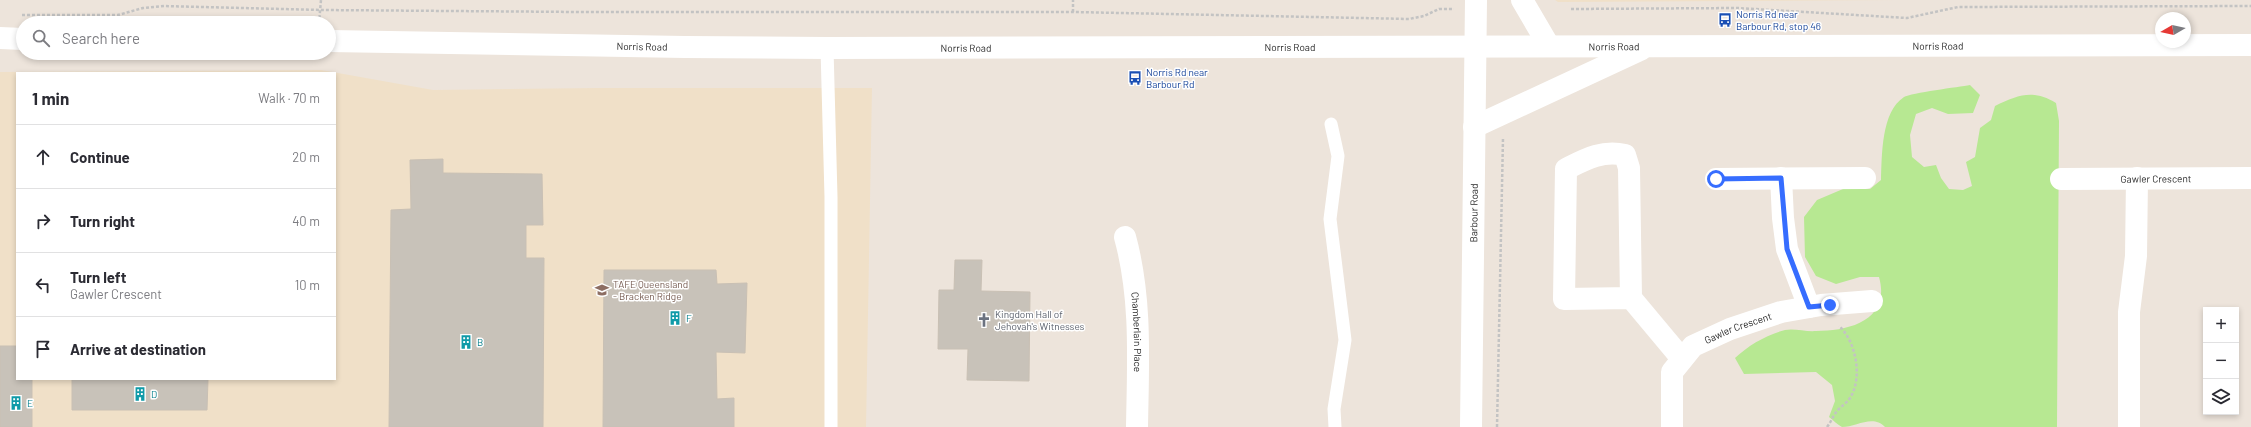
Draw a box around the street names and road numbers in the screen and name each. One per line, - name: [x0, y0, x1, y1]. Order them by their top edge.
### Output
- street label: Norris Road: [616, 40, 668, 53]
- street label: Norris Road: [1588, 40, 1639, 52]
- street label: Norris Road: [1912, 40, 1963, 52]
- street label: Norris Road: [1264, 41, 1315, 53]
- street label: Norris Road: [940, 42, 991, 54]
- street label: Gawler Crescent: [2120, 172, 2192, 185]
- street label: Barbour Road: [1467, 183, 1480, 243]
- street label: Chamberlain Place: [1129, 291, 1144, 372]
- street label: Gawler Crescent: [1702, 309, 1773, 346]

